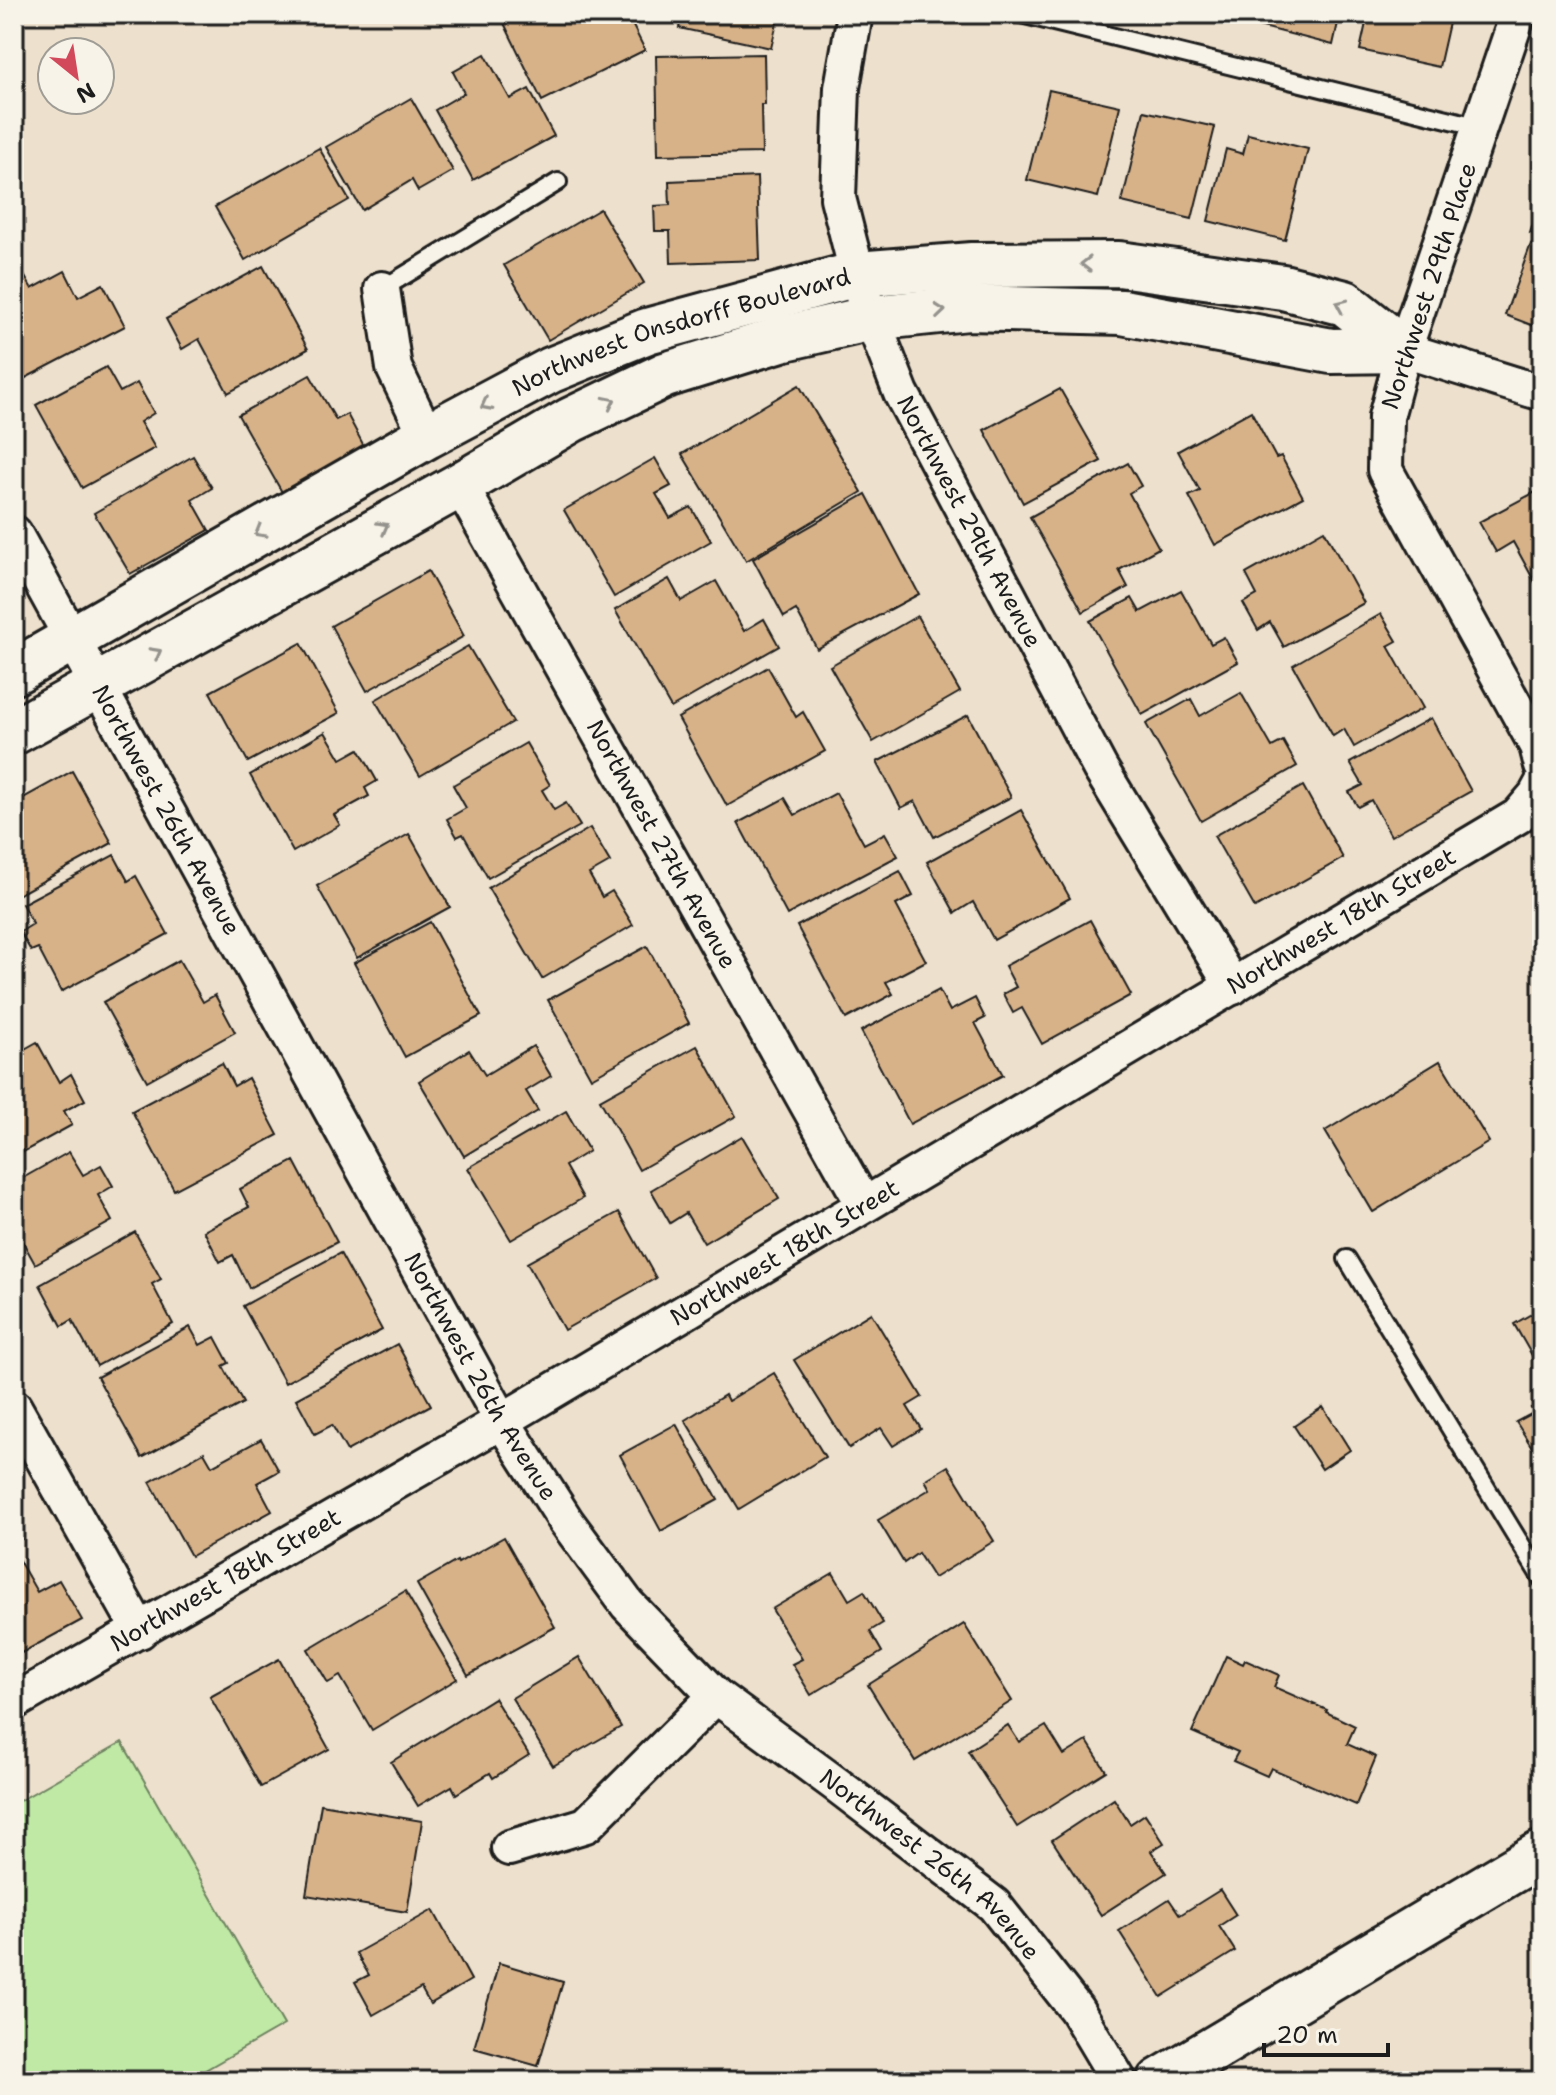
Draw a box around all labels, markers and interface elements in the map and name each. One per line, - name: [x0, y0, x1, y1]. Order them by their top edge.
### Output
- north arrow: [36, 36, 116, 116]
- text: N: [71, 76, 101, 110]
- street label: Northwest 29th Place: [1374, 158, 1484, 414]
- one-way arrow: [1079, 255, 1092, 273]
- street label: Northwest Onsdorff Boulevard: [506, 260, 854, 404]
- one-way arrow: [1335, 298, 1350, 314]
- one-way arrow: [934, 302, 947, 319]
- street label: Northwest 29th Avenue: [889, 390, 1049, 653]
- one-way arrow: [480, 395, 495, 410]
- one-way arrow: [602, 396, 617, 412]
- one-way arrow: [254, 522, 269, 538]
- one-way arrow: [375, 522, 389, 537]
- one-way arrow: [147, 648, 162, 663]
- street label: Northwest 26th Avenue: [84, 679, 248, 941]
- street label: Northwest 27th Avenue: [579, 714, 744, 975]
- street label: Northwest 18th Street: [1221, 841, 1462, 1002]
- street label: Northwest 18th Street: [664, 1172, 905, 1333]
- street label: Northwest 26th Avenue: [396, 1247, 565, 1507]
- street label: Northwest 18th Street: [104, 1501, 347, 1659]
- street label: Northwest 26th Avenue: [813, 1761, 1047, 1967]
- scale bar: [1264, 2007, 1388, 2057]
- text: 20 m: [1276, 2019, 1338, 2051]

